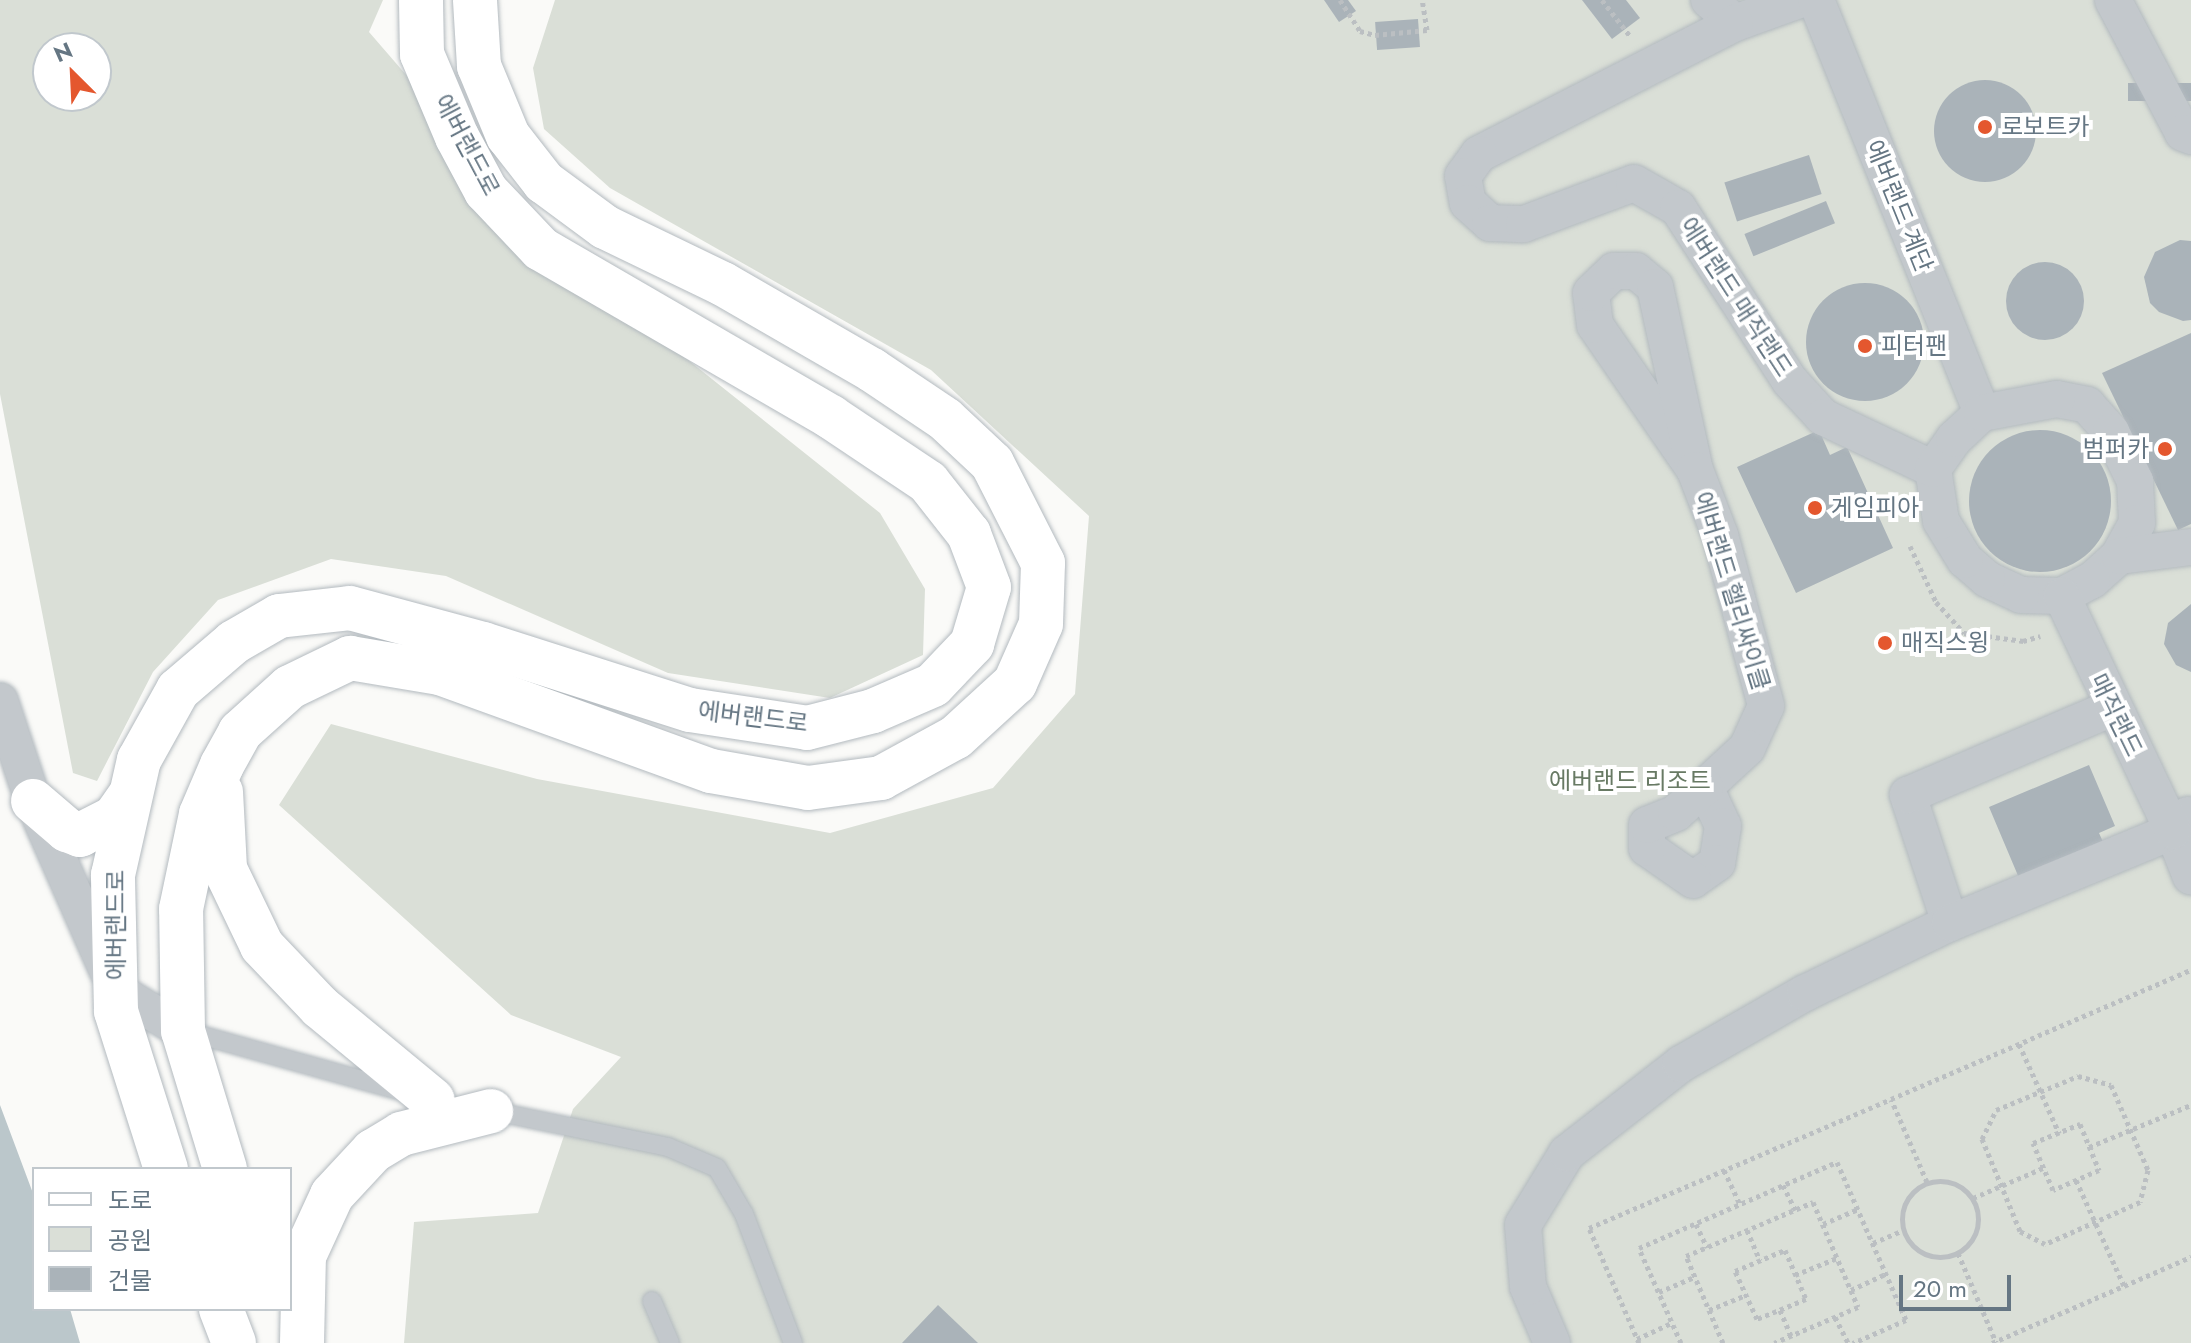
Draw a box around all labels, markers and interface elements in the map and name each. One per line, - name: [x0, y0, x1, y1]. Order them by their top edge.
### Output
- north arrow: [32, 32, 112, 112]
- text: N: [49, 34, 78, 70]
- street label: 에버랜드로: [428, 90, 506, 200]
- place label: 로보트카: [2001, 113, 2089, 141]
- marker: 로보트카: [1976, 118, 1994, 136]
- street label: 에버랜드 계단: [1859, 136, 1939, 276]
- street label: 에버랜드 매직랜드: [1674, 212, 1798, 382]
- place label: 피터팬: [1881, 332, 1947, 360]
- marker: 피터팬: [1856, 337, 1874, 355]
- place label: 범퍼카: [2083, 435, 2149, 463]
- marker: 범퍼카: [2156, 440, 2174, 458]
- street label: 에버랜드 헬리싸이클: [1688, 488, 1776, 694]
- place label: 게임피아: [1831, 494, 1919, 522]
- marker: 게임피아: [1806, 499, 1824, 517]
- place label: 매직스윙: [1901, 629, 1989, 657]
- marker: 매직스윙: [1876, 634, 1894, 652]
- street label: 매직랜드: [2084, 669, 2148, 761]
- street label: 에버랜드로: [696, 696, 810, 738]
- park label: 에버랜드 리조트: [1549, 767, 1711, 795]
- street label: 에버랜드로: [102, 870, 130, 980]
- legend: [32, 1167, 292, 1311]
- text: 도로: [108, 1183, 152, 1218]
- text: 공원: [108, 1223, 152, 1258]
- scale bar: [1903, 1259, 2015, 1309]
- text: 건물: [108, 1263, 152, 1298]
- text: 20 m: [1913, 1271, 1967, 1306]

